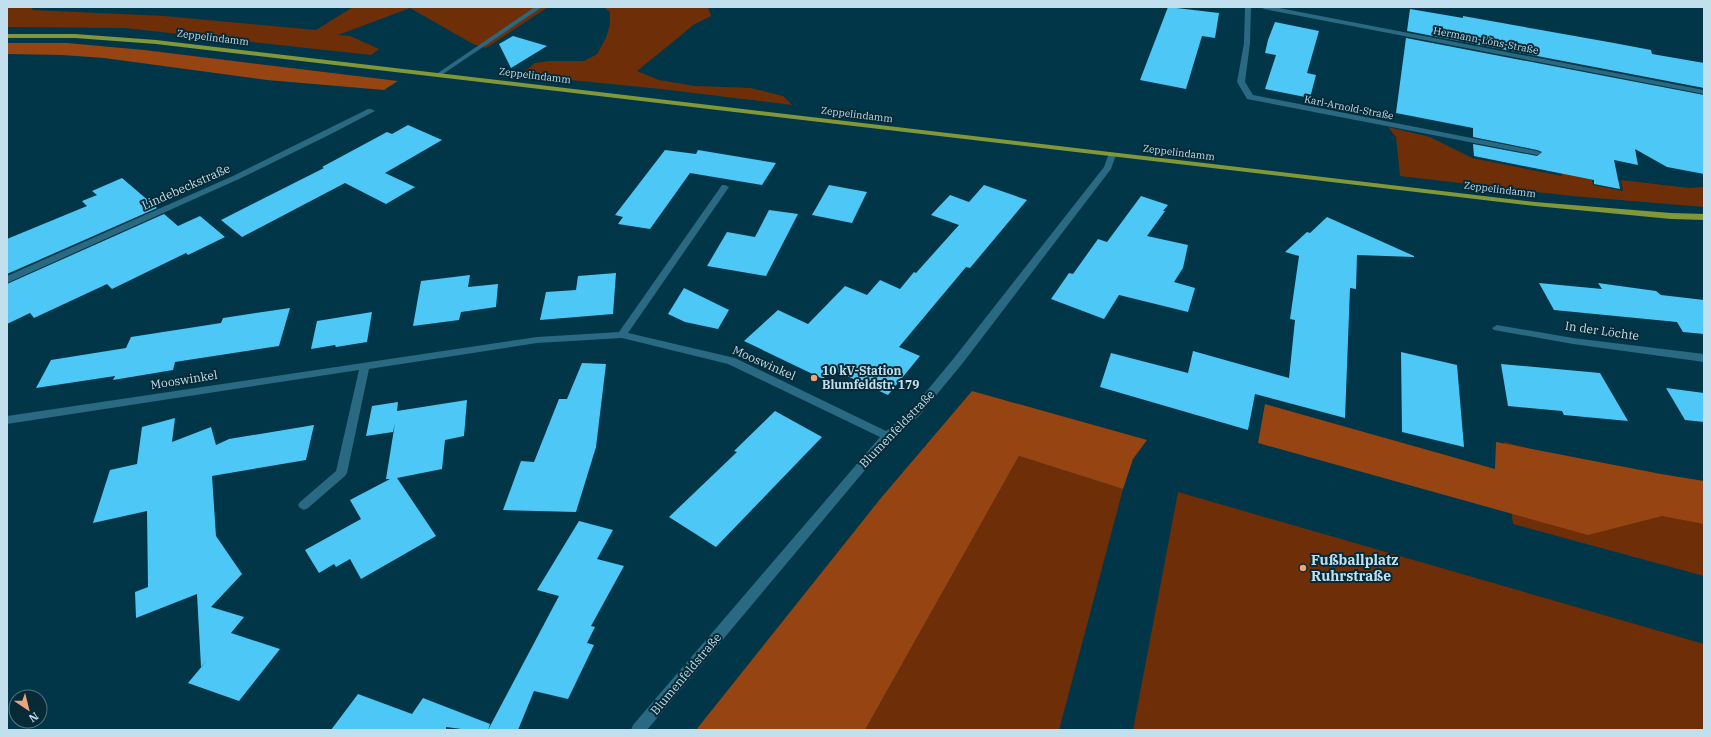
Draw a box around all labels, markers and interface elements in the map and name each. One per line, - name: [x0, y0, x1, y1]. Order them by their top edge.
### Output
- street label: Hermann-Löns-Straße: [1432, 24, 1540, 57]
- street label: Zeppelindamm: [176, 27, 250, 48]
- street label: Zeppelindamm: [498, 65, 572, 86]
- street label: Karl-Arnold-Straße: [1303, 92, 1395, 123]
- street label: Zeppelindamm: [820, 104, 894, 125]
- street label: Zeppelindamm: [1142, 142, 1216, 163]
- street label: Lindebeckstraße: [139, 160, 232, 213]
- street label: Zeppelindamm: [1463, 179, 1537, 200]
- street label: In der Löchte: [1564, 318, 1640, 343]
- street label: Mooswinkel: [730, 342, 798, 383]
- place label: 10 kV-Station Blumfeldstr. 179: [822, 363, 919, 392]
- street label: Mooswinkel: [149, 367, 219, 392]
- marker: 10 kV-Station Blumfeldstr. 179: [809, 373, 819, 383]
- street label: Blumenfeldstraße: [856, 387, 937, 471]
- place label: Fußballplatz Ruhrstraße: [1311, 551, 1398, 585]
- marker: Fußballplatz Ruhrstraße: [1298, 563, 1308, 573]
- street label: Blumenfeldstraße: [647, 630, 724, 718]
- north arrow: [8, 689, 48, 729]
- text: N: [26, 709, 41, 726]

